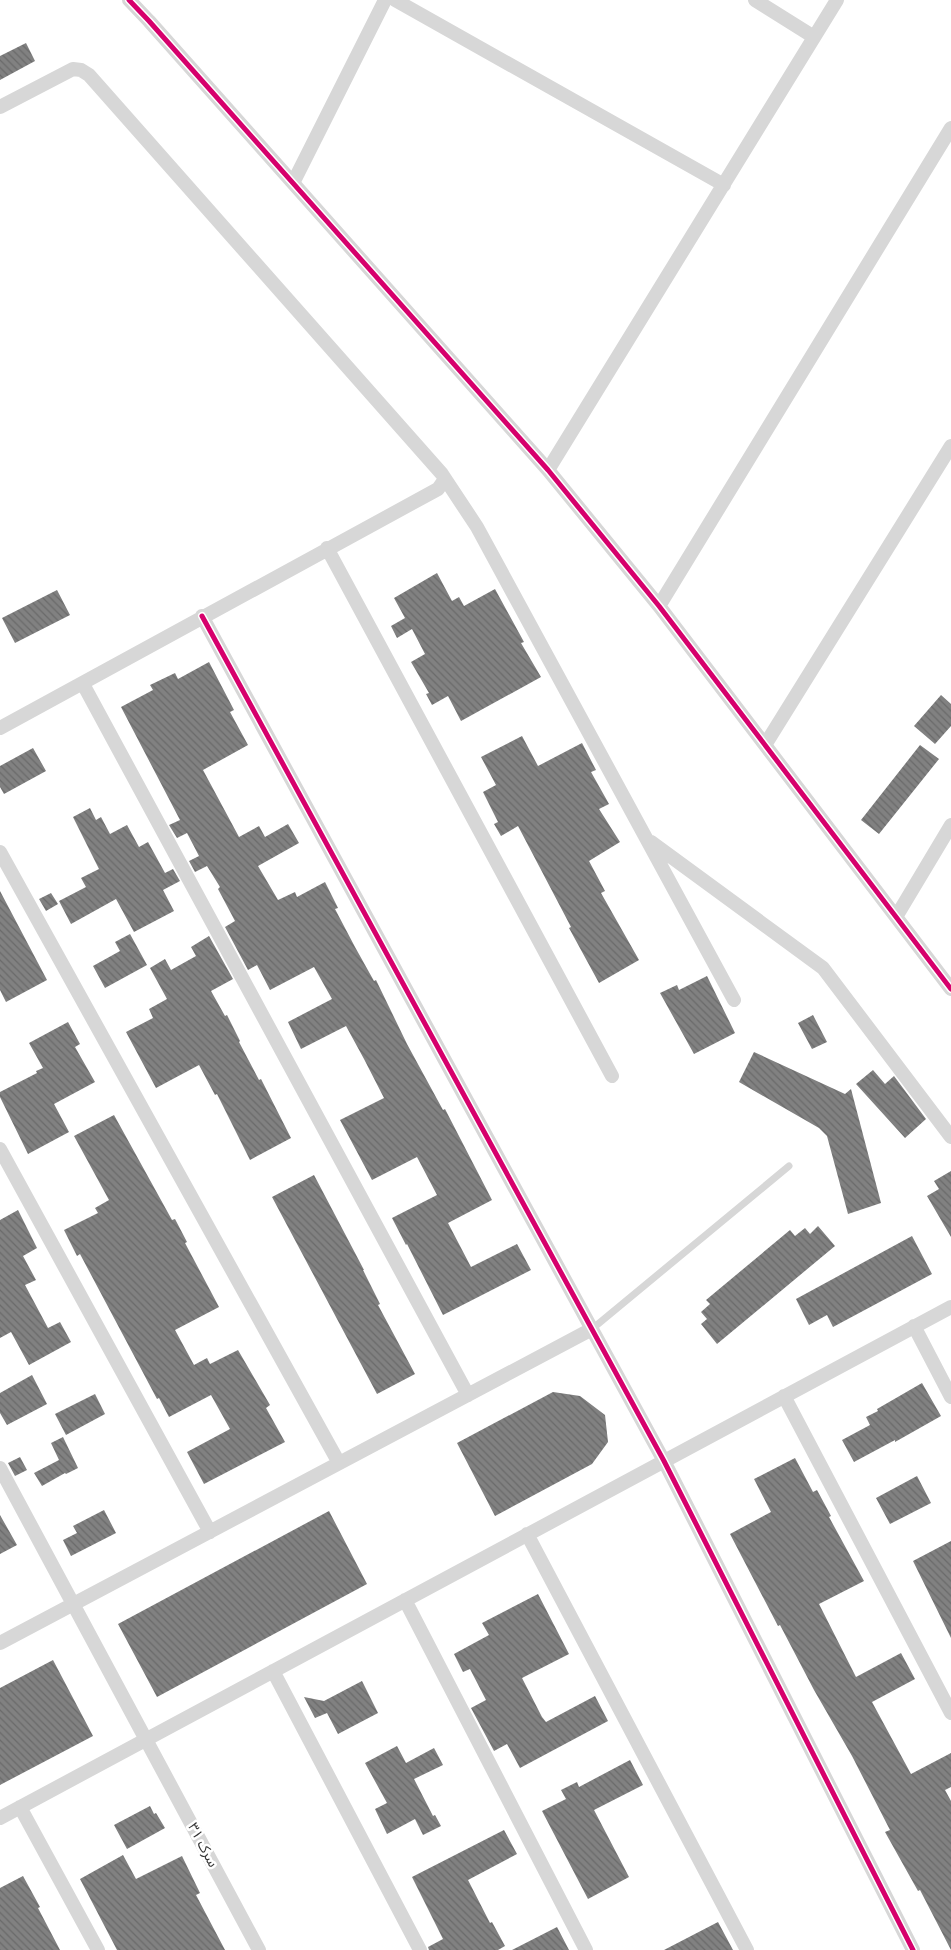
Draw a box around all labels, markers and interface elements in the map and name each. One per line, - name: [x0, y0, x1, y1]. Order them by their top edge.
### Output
- street label: سرک ۳۱: [184, 1820, 222, 1870]

